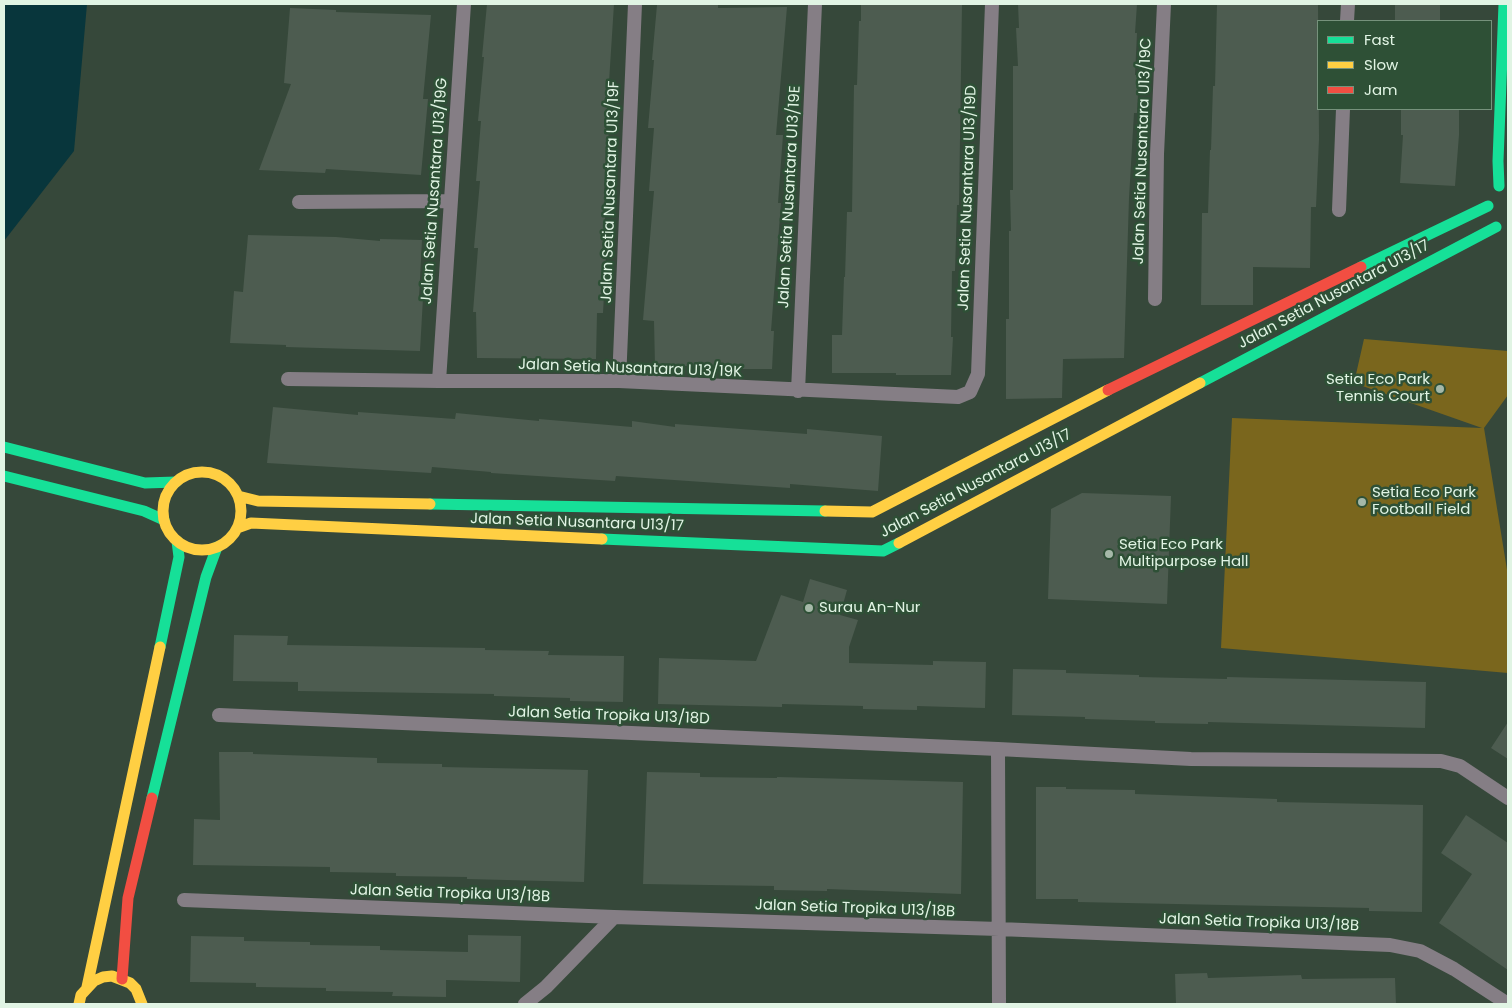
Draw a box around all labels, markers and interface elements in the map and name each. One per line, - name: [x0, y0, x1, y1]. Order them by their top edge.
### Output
- legend: [1317, 20, 1492, 110]
- text: Fast: [1364, 29, 1395, 50]
- street label: Jalan Setia Nusantara U13/19C: [1130, 37, 1156, 265]
- text: Slow: [1364, 54, 1398, 75]
- street label: Jalan Setia Nusantara U13/19G: [418, 77, 452, 305]
- text: Jam: [1364, 79, 1398, 100]
- street label: Jalan Setia Nusantara U13/19F: [598, 80, 624, 304]
- street label: Jalan Setia Nusantara U13/19E: [775, 85, 805, 309]
- street label: Jalan Setia Nusantara U13/19D: [955, 85, 981, 311]
- street label: Jalan Setia Nusantara U13/17: [1235, 237, 1433, 353]
- street label: Jalan Setia Nusantara U13/19K: [518, 356, 742, 382]
- place label: Setia Eco Park Tennis Court: [1326, 371, 1430, 406]
- marker: Setia Eco Park Tennis Court: [1434, 383, 1446, 395]
- street label: Jalan Setia Nusantara U13/17: [877, 426, 1075, 542]
- place label: Setia Eco Park Football Field: [1372, 484, 1476, 519]
- marker: Setia Eco Park Football Field: [1356, 496, 1368, 508]
- street label: Jalan Setia Nusantara U13/17: [470, 510, 684, 536]
- place label: Setia Eco Park Multipurpose Hall: [1119, 536, 1248, 571]
- marker: Setia Eco Park Multipurpose Hall: [1103, 548, 1115, 560]
- place label: Surau An-Nur: [819, 599, 920, 617]
- marker: Surau An-Nur: [803, 602, 815, 614]
- street label: Jalan Setia Tropika U13/18D: [508, 703, 710, 729]
- street label: Jalan Setia Tropika U13/18B: [350, 882, 550, 906]
- street label: Jalan Setia Tropika U13/18B: [755, 897, 955, 921]
- street label: Jalan Setia Tropika U13/18B: [1159, 911, 1359, 935]

